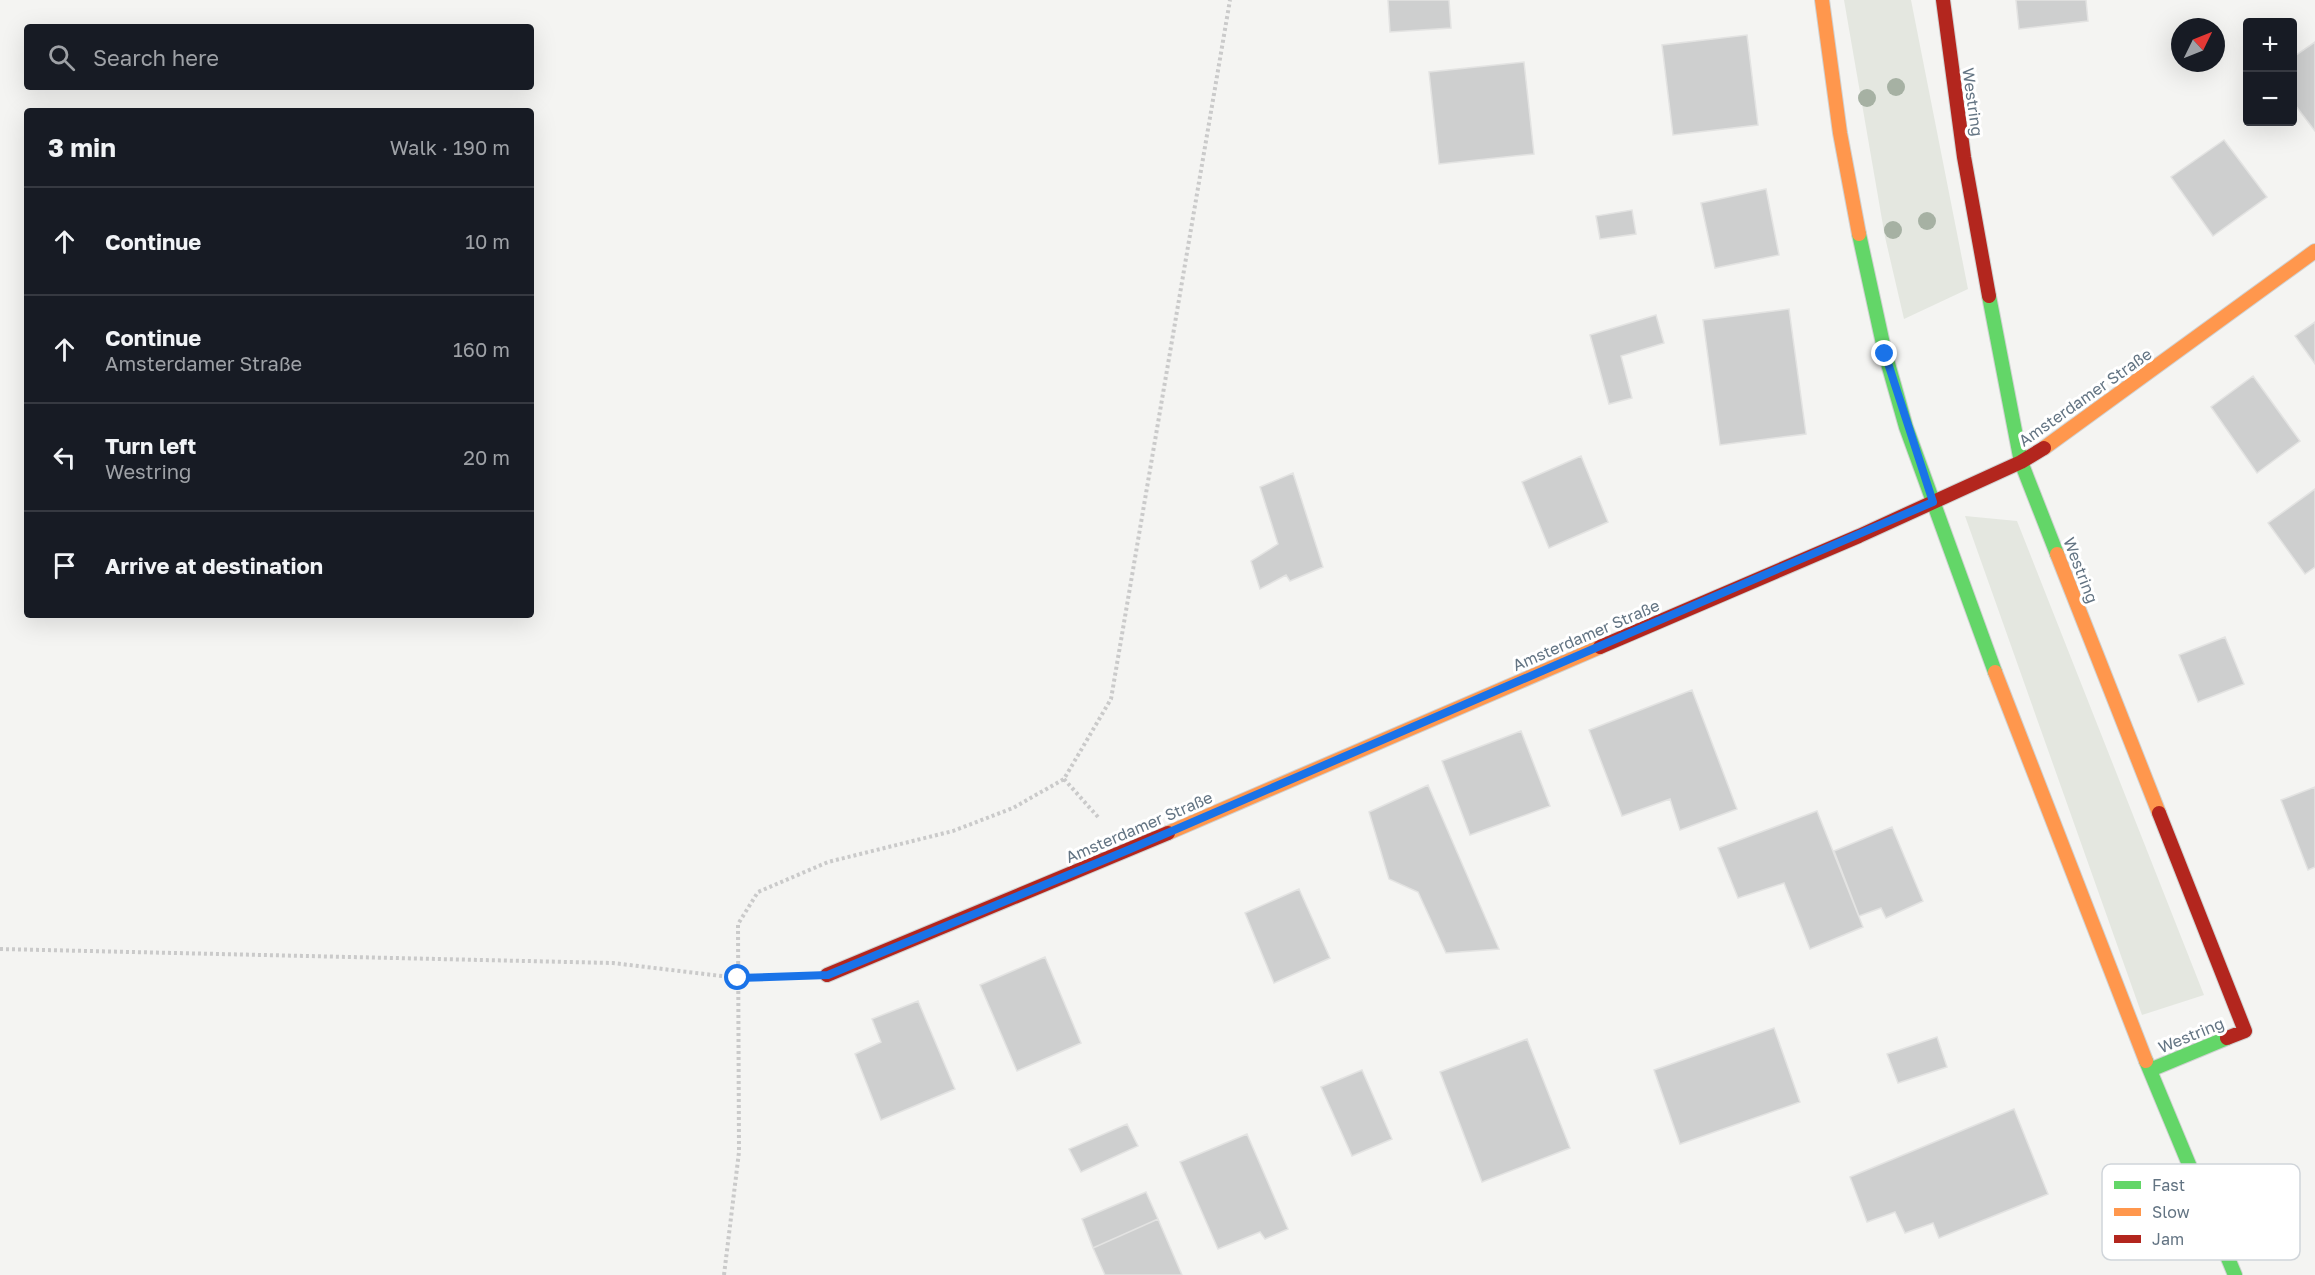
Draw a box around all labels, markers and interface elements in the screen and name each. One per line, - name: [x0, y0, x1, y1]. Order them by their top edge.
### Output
- north arrow: [2171, 18, 2225, 72]
- map controls: [2243, 18, 2297, 126]
- button: +: [2243, 18, 2297, 72]
- search box: [24, 24, 534, 90]
- icon: search: [45, 41, 78, 74]
- text: Search here: [93, 44, 219, 71]
- street label: Westring: [1958, 66, 1988, 138]
- button: −: [2243, 72, 2297, 126]
- text: 3 min: [48, 132, 116, 163]
- text: Walk · 190 m: [390, 135, 510, 159]
- icon: ahead: [48, 225, 81, 258]
- text: Continue: [105, 228, 201, 255]
- text: 10 m: [465, 229, 510, 253]
- text: Continue: [105, 324, 201, 351]
- icon: ahead: [48, 333, 81, 366]
- text: 160 m: [453, 337, 510, 361]
- route end: [1871, 340, 1897, 366]
- street label: Amsterdamer Straße: [2015, 344, 2155, 450]
- text: Amsterdamer Straße: [105, 351, 302, 375]
- text: Turn left: [105, 432, 196, 459]
- icon: left: [48, 441, 81, 474]
- text: 20 m: [463, 445, 510, 469]
- text: Westring: [105, 459, 191, 483]
- street label: Westring: [2059, 534, 2103, 606]
- icon: arrive: [48, 549, 81, 582]
- text: Arrive at destination: [105, 552, 323, 579]
- street label: Amsterdamer Straße: [1510, 595, 1662, 675]
- street label: Amsterdamer Straße: [1063, 787, 1215, 867]
- route start: [724, 964, 750, 990]
- street label: Westring: [2155, 1013, 2227, 1057]
- legend: [2102, 1164, 2300, 1260]
- text: Fast: [2152, 1175, 2185, 1195]
- text: Slow: [2152, 1202, 2190, 1222]
- text: Jam: [2152, 1229, 2184, 1249]

